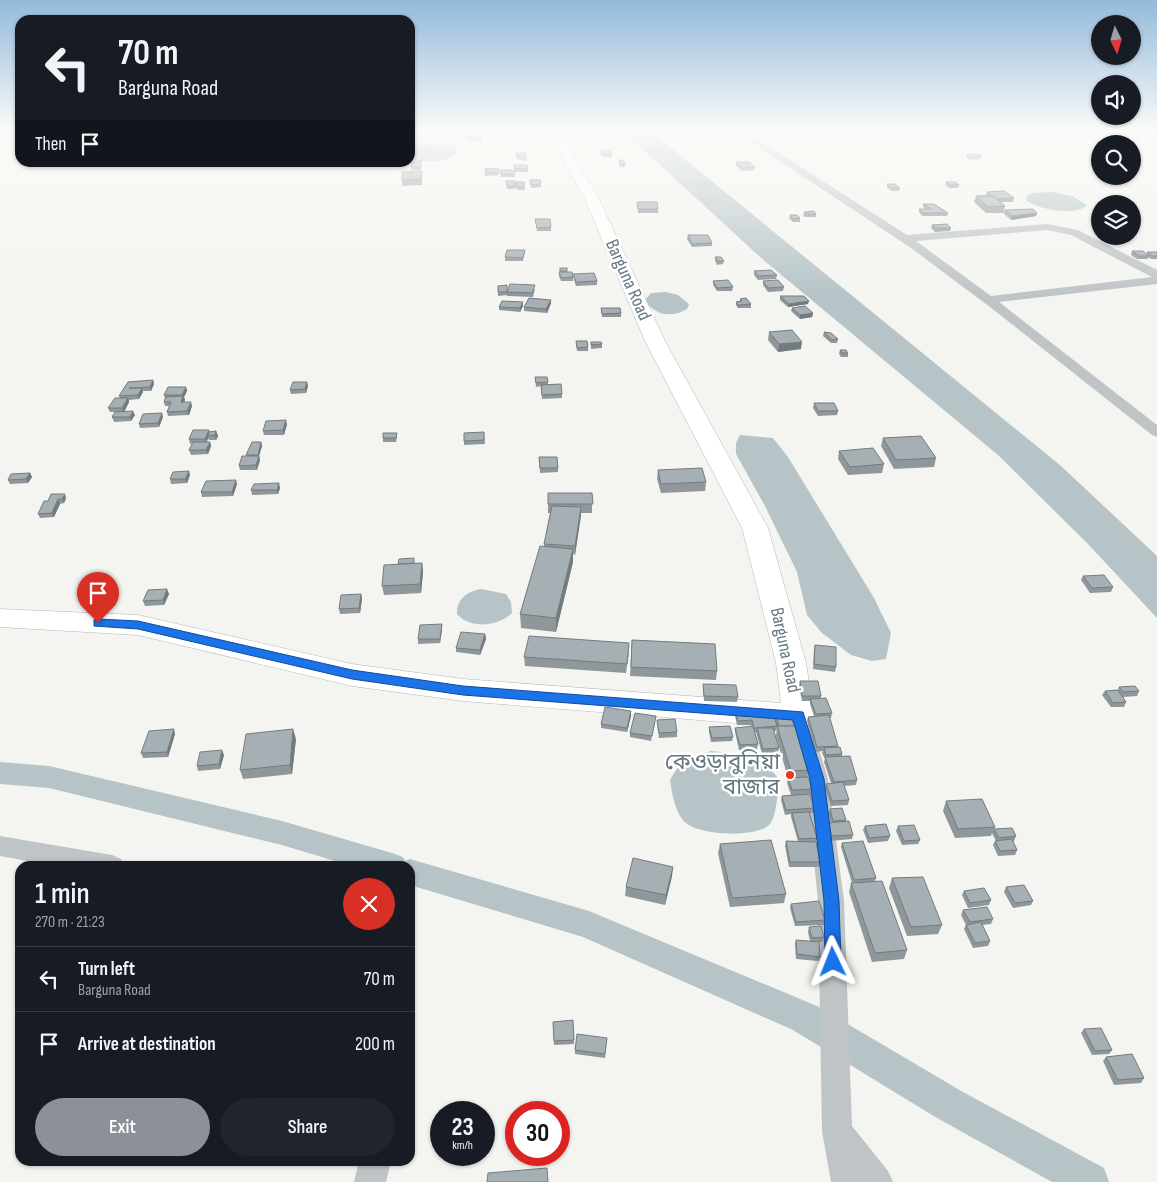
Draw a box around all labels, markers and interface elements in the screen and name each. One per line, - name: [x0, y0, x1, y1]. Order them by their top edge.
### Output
- north arrow: [1091, 15, 1141, 65]
- map controls: [1091, 15, 1141, 245]
- text: 70 m: [118, 32, 178, 75]
- icon: left: [35, 35, 100, 100]
- text: Barguna Road: [118, 75, 218, 102]
- button: sound: [1091, 75, 1141, 125]
- icon: arrive: [76, 130, 104, 158]
- text: Then: [35, 133, 66, 156]
- button: search: [1091, 135, 1141, 185]
- button: layers: [1091, 195, 1141, 245]
- street label: Barguna Road: [600, 236, 656, 324]
- pin: [77, 572, 119, 623]
- icon: arrive: [84, 579, 112, 607]
- street label: Barguna Road: [765, 605, 805, 695]
- place label: কেওড়াবুনিয়া বাজার: [665, 749, 781, 801]
- marker: কেওড়াবুনিয়া বাজার: [784, 769, 796, 781]
- text: 1 min: [35, 876, 90, 912]
- button: close: [343, 878, 395, 930]
- text: 270 m · 21:23: [35, 913, 105, 932]
- position arrow: [806, 935, 858, 987]
- text: Turn left: [78, 958, 135, 981]
- icon: left: [35, 965, 63, 993]
- text: 70 m: [364, 968, 395, 991]
- text: Barguna Road: [78, 981, 151, 1000]
- icon: arrive: [35, 1030, 63, 1058]
- text: Arrive at destination: [78, 1033, 216, 1056]
- text: 200 m: [355, 1033, 395, 1056]
- button: Exit: [35, 1098, 210, 1156]
- button: Share: [220, 1098, 395, 1156]
- speed limit sign: 30: [505, 1101, 570, 1166]
- text: 23: [451, 1112, 474, 1143]
- text: km/h: [452, 1138, 473, 1153]

